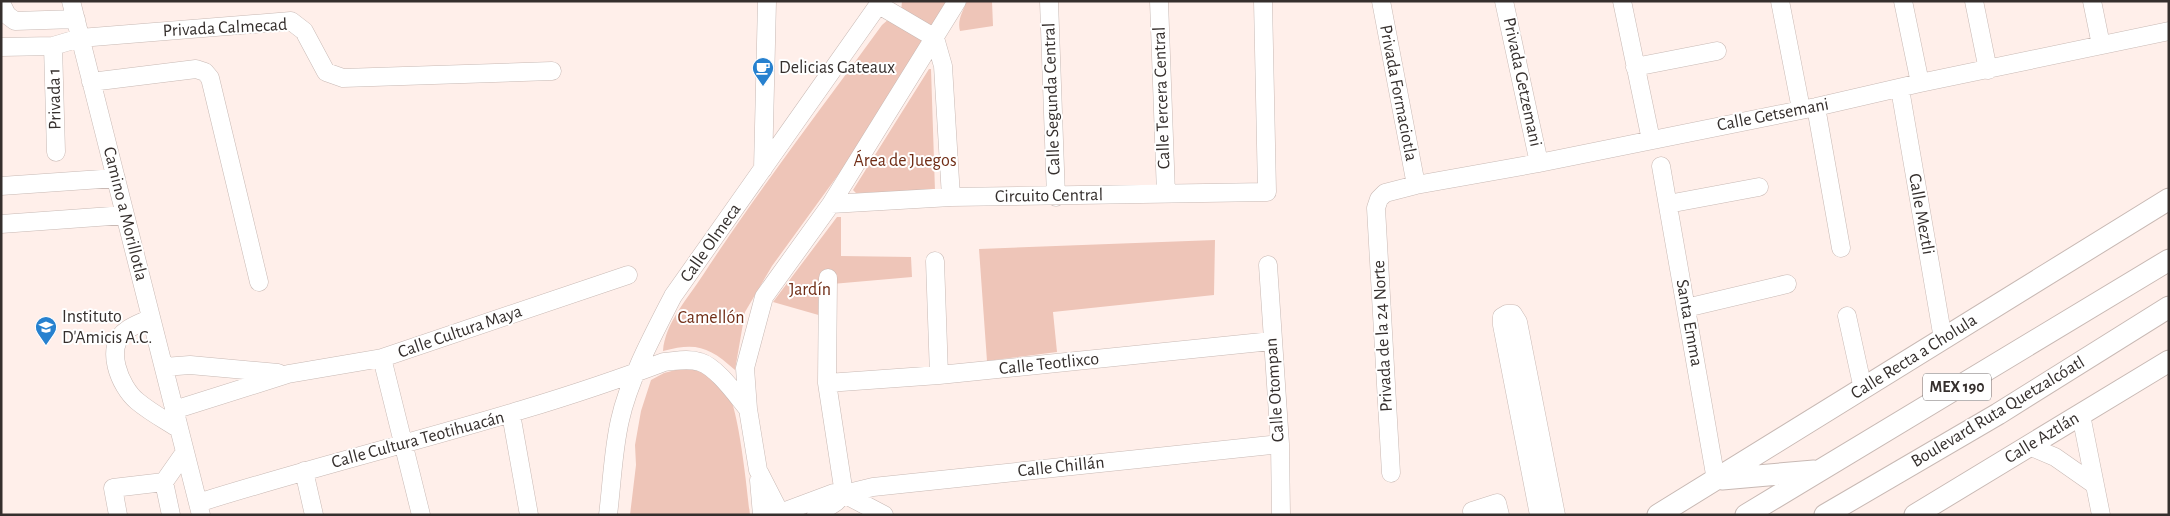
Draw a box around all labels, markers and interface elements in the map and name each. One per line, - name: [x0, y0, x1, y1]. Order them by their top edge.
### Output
- street label: Privada Calmecad: [162, 16, 288, 40]
- street label: Privada Getzemani: [1500, 16, 1544, 148]
- street label: Calle Segunda Central: [1040, 22, 1064, 176]
- street label: Privada Formaciotla: [1376, 23, 1420, 163]
- street label: Calle Tercera Central: [1151, 27, 1173, 169]
- cafe icon: Delicias Gateaux: [751, 56, 775, 87]
- place label: Delicias Gateaux: [779, 59, 895, 77]
- street label: Privada 1: [45, 68, 65, 130]
- street label: Calle Getsemani: [1716, 95, 1830, 135]
- street label: Camino a Morillotla: [100, 145, 150, 283]
- park label: Área de Juegos: [853, 149, 957, 170]
- street label: Calle Meztli: [1905, 172, 1937, 256]
- street label: Circuito Central: [995, 186, 1103, 206]
- street label: Calle Olmeca: [677, 200, 745, 286]
- street label: Privada de la 24 Norte: [1370, 260, 1396, 412]
- street label: Santa Emma: [1672, 278, 1706, 368]
- park label: Jardín: [789, 281, 831, 299]
- street label: Calle Cultura Maya: [396, 302, 524, 362]
- place label: Instituto D'Amicis A.C.: [62, 308, 152, 347]
- park label: Camellón: [677, 309, 745, 327]
- street label: Calle Recta a Cholula: [1848, 311, 1980, 403]
- school or university icon: Instituto D'Amicis A.C.: [34, 315, 58, 346]
- street label: Calle Otompan: [1262, 337, 1288, 443]
- street label: Calle Teotlixco: [998, 350, 1100, 378]
- street label: Boulevard Ruta Quetzalcóatl: [1908, 353, 2088, 471]
- road number: MEX 190: [1923, 374, 1991, 401]
- street label: Calle Cultura Teotihuacán: [330, 408, 506, 472]
- street label: Calle Aztlán: [2002, 409, 2082, 467]
- street label: Calle Chillán: [1017, 453, 1105, 481]

